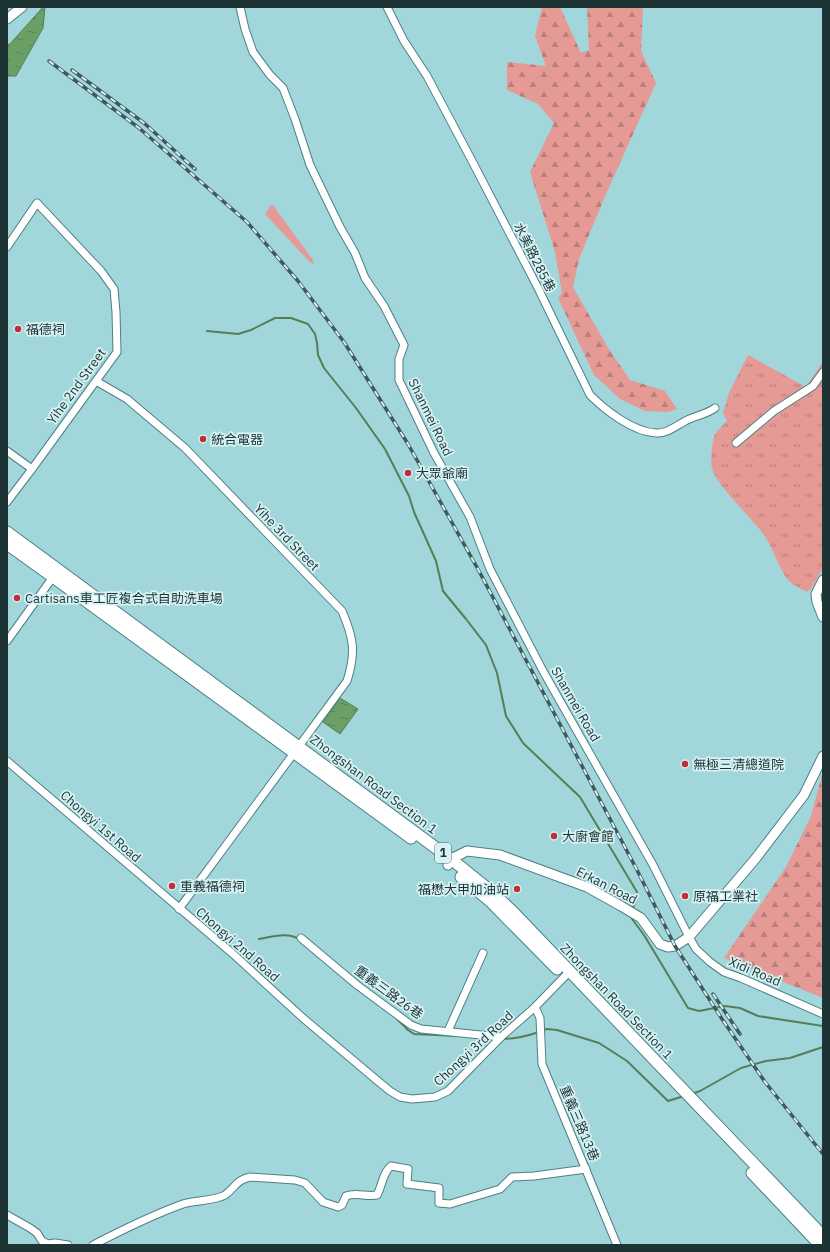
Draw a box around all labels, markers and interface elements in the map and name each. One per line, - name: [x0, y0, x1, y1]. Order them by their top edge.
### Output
- street label: 水美路285巷: [510, 220, 559, 295]
- place label: 福德祠: [26, 321, 65, 338]
- marker: 福德祠: [13, 324, 23, 334]
- street label: Yihe 2nd Street: [43, 345, 110, 428]
- street label: Shanmei Road: [405, 376, 457, 459]
- place label: 統合電器: [211, 431, 263, 448]
- marker: 統合電器: [198, 434, 208, 444]
- place label: 大眾爺廟: [416, 465, 468, 482]
- marker: 大眾爺廟: [403, 468, 413, 478]
- street label: Yihe 3rd Street: [250, 500, 323, 575]
- place label: Cartisans車工匠複合式自助洗車場: [25, 590, 223, 607]
- marker: Cartisans車工匠複合式自助洗車場: [12, 593, 22, 603]
- street label: Shanmei Road: [547, 664, 604, 745]
- street label: Zhongshan Road Section 1: [307, 731, 441, 838]
- place label: 無極三清總道院: [693, 756, 784, 773]
- marker: 無極三清總道院: [680, 759, 690, 769]
- street label: Chongyi 1st Road: [57, 787, 145, 866]
- place label: 大廚會館: [562, 828, 614, 845]
- marker: 大廚會館: [549, 831, 559, 841]
- road number: 1: [435, 843, 451, 863]
- street label: Erkan Road: [573, 863, 640, 908]
- place label: 重義福德祠: [180, 878, 245, 895]
- marker: 重義福德祠: [167, 881, 177, 891]
- place label: 福懋大甲加油站: [418, 881, 509, 898]
- marker: 福懋大甲加油站: [512, 884, 522, 894]
- place label: 原福工業社: [693, 888, 758, 905]
- marker: 原福工業社: [680, 891, 690, 901]
- street label: Chongyi 2nd Road: [192, 903, 283, 985]
- street label: Zhongshan Road Section 1: [557, 940, 677, 1063]
- street label: Xidi Road: [726, 953, 783, 990]
- street label: 重義三路26巷: [351, 962, 426, 1023]
- street label: Chongyi 3rd Road: [430, 1007, 517, 1090]
- street label: 重義三路13巷: [556, 1083, 603, 1164]

